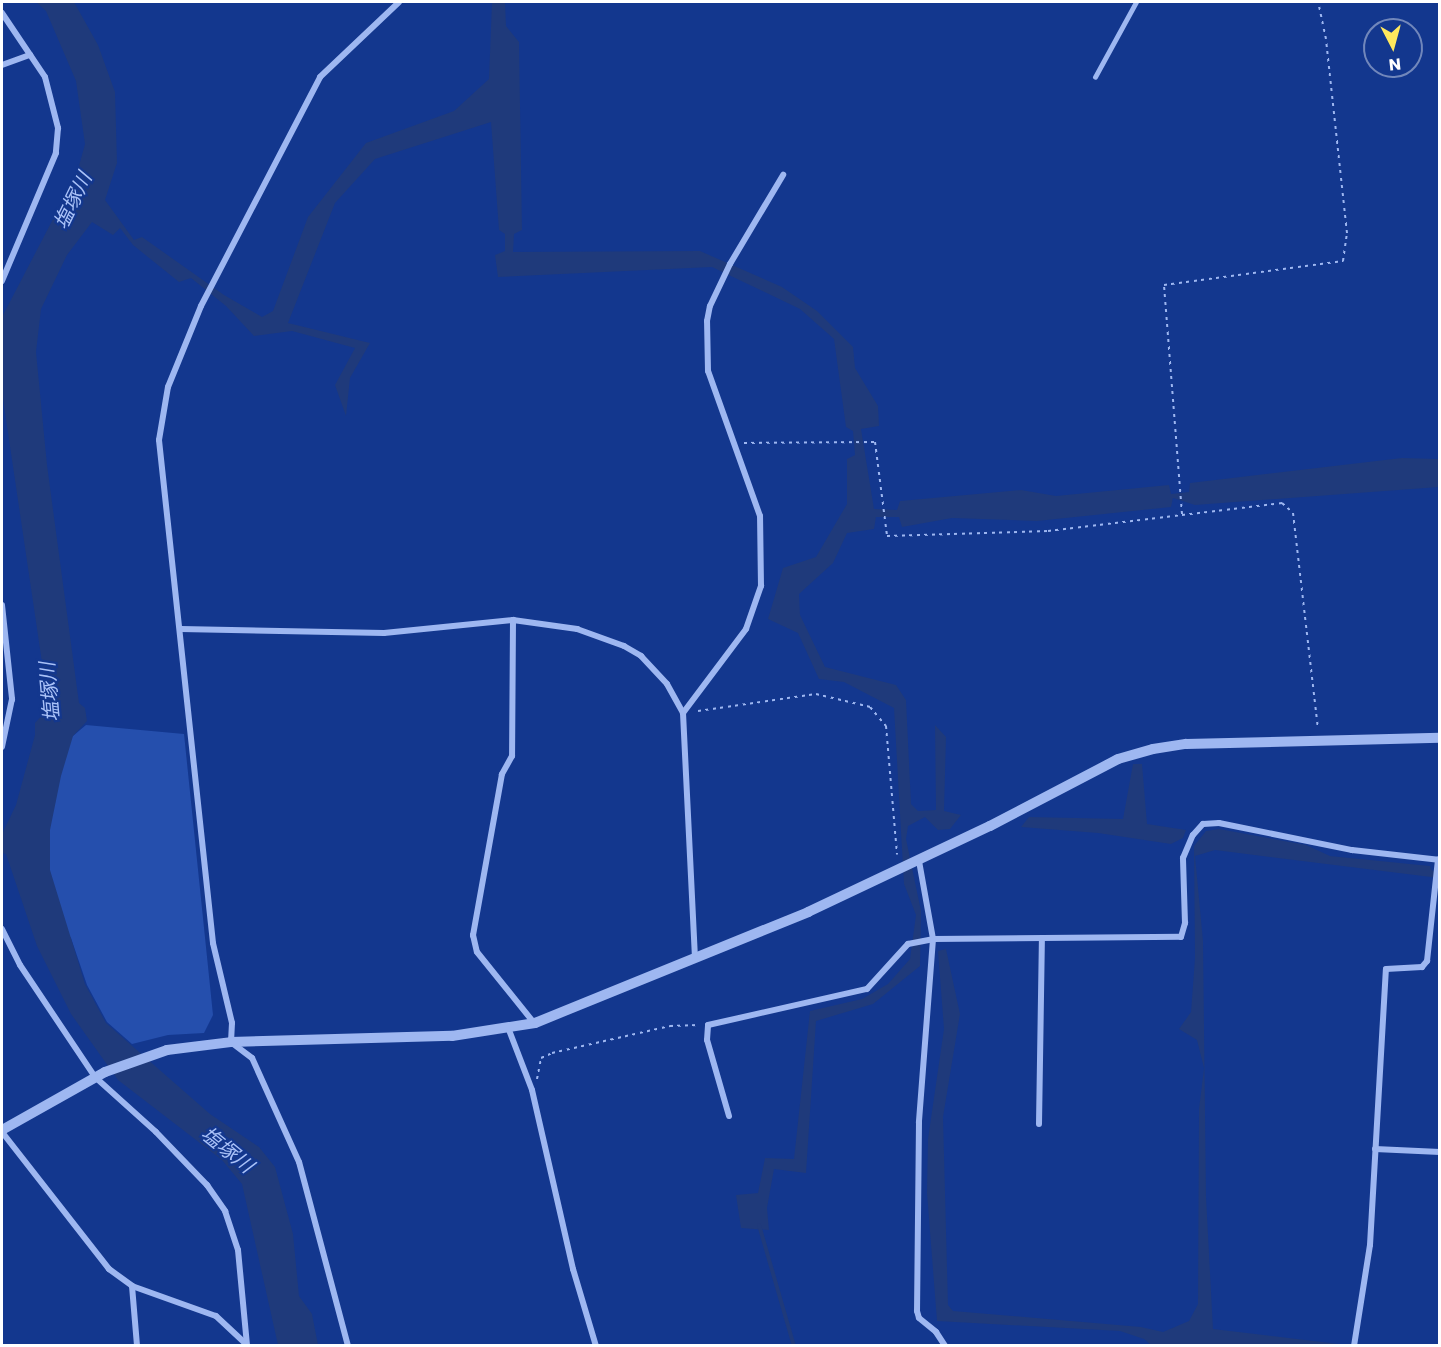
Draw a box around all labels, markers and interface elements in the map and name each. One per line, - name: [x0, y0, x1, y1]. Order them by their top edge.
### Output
- north arrow: [1363, 18, 1423, 78]
- text: N: [1388, 52, 1402, 76]
- water label: 塩塚川: [49, 169, 97, 233]
- water label: 塩塚川: [35, 661, 65, 723]
- water label: 塩塚川: [196, 1122, 258, 1178]

